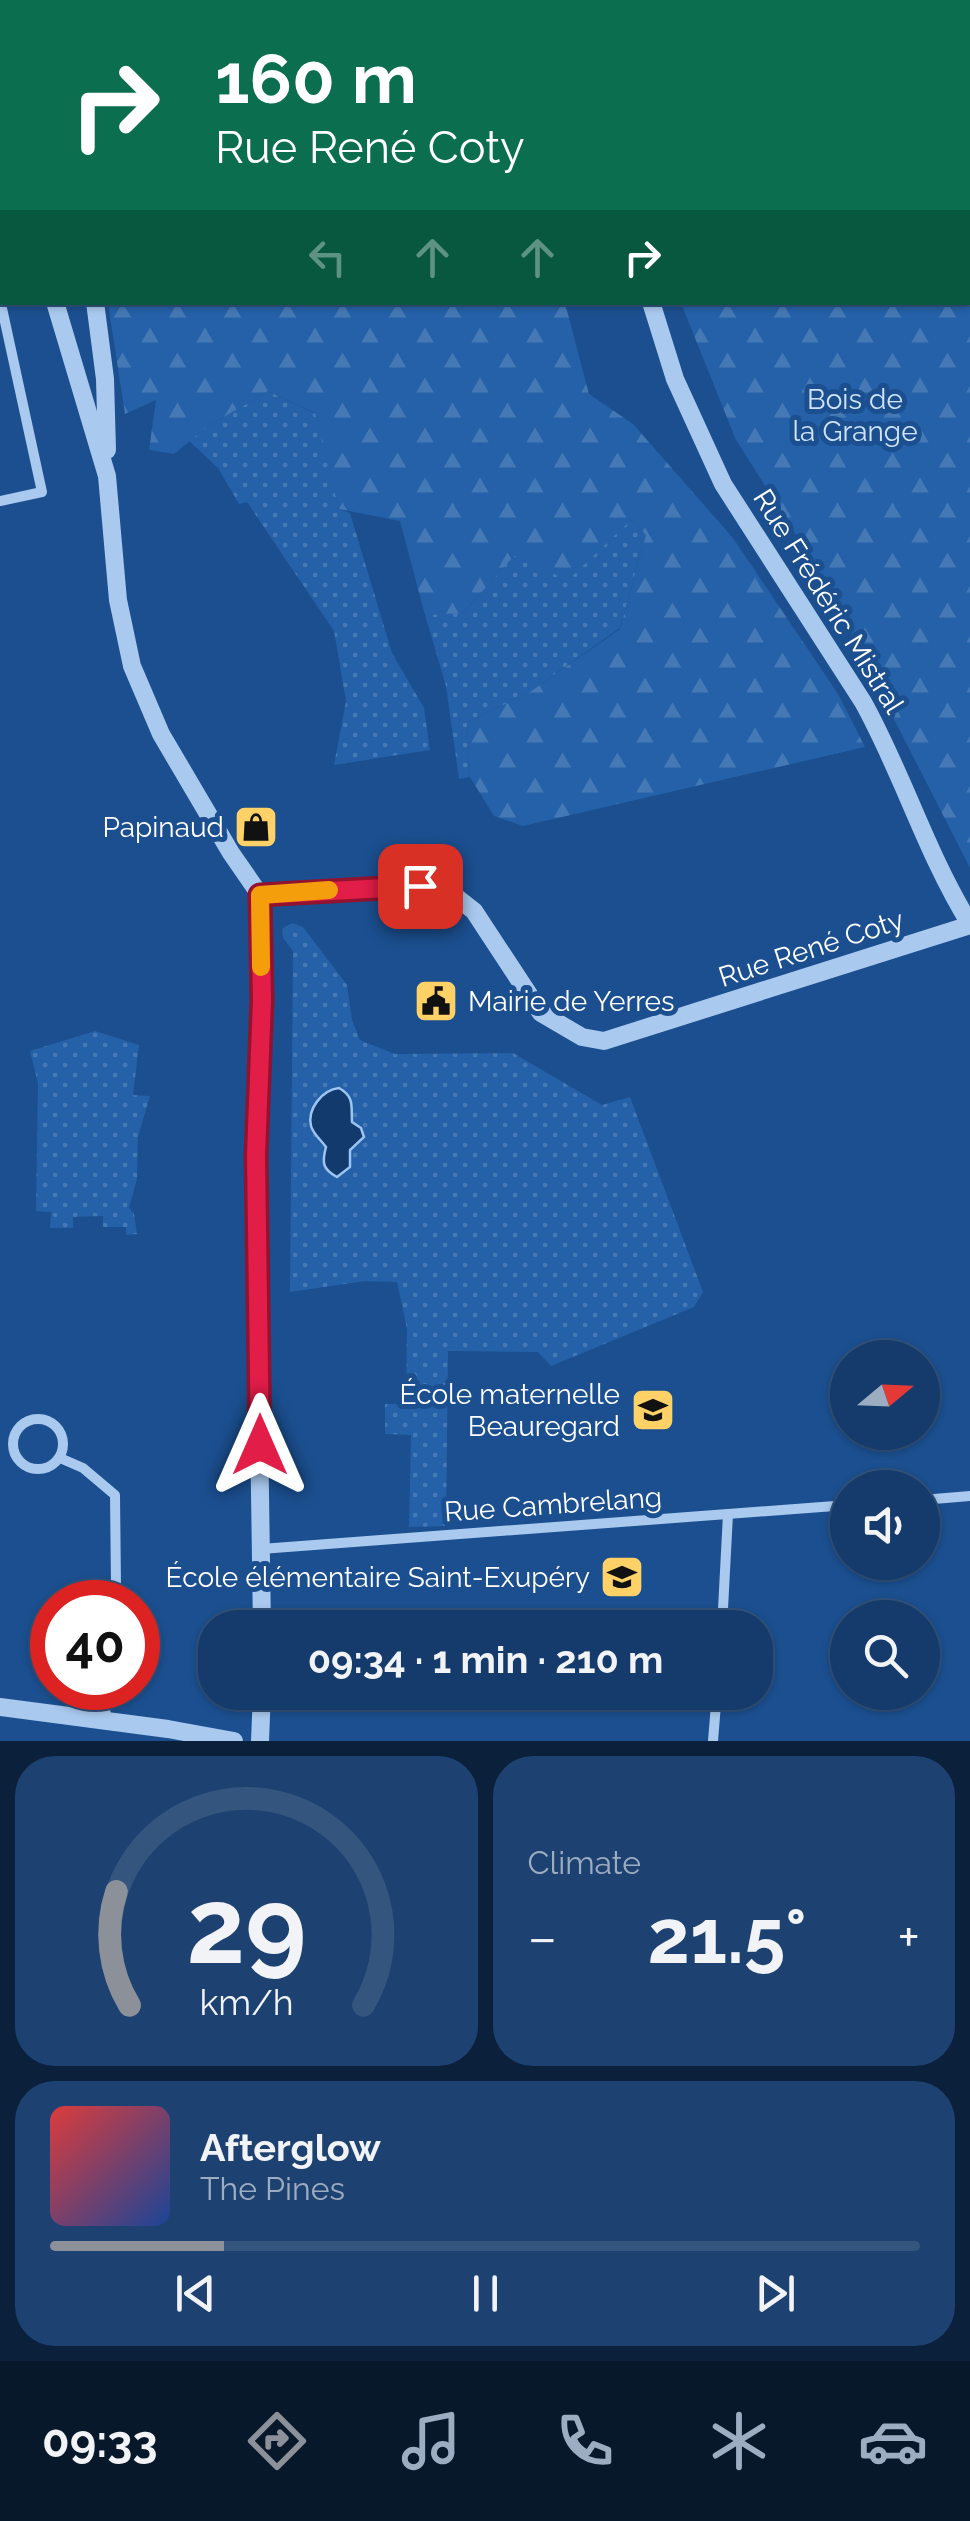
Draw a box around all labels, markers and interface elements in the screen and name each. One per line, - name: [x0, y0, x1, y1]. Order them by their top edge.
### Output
- text: 160 m: [215, 37, 417, 119]
- icon: right: [50, 40, 180, 170]
- text: Rue René Coty: [215, 121, 525, 174]
- icon: left: [300, 230, 355, 285]
- icon: ahead: [405, 230, 460, 285]
- icon: ahead: [510, 230, 565, 285]
- icon: right: [615, 230, 670, 285]
- park label: Bois de la Grange: [792, 383, 918, 448]
- street label: Rue Frédéric Mistral: [746, 483, 911, 720]
- shop icon: Papinaud: [233, 804, 279, 850]
- place label: Papinaud: [102, 811, 224, 844]
- pin: [378, 844, 463, 929]
- icon: arrive: [393, 859, 448, 914]
- street label: Rue René Coty: [714, 903, 908, 994]
- public building icon: Mairie de Yerres: [413, 978, 459, 1024]
- place label: Mairie de Yerres: [468, 985, 675, 1018]
- north arrow: [830, 1340, 940, 1450]
- map controls: [830, 1340, 940, 1710]
- place label: École maternelle Beauregard: [400, 1378, 620, 1443]
- school or university icon: École maternelle Beauregard: [630, 1387, 676, 1433]
- position arrow: [208, 1393, 312, 1497]
- button: sound: [830, 1470, 940, 1580]
- street label: Rue Cambrelang: [443, 1480, 663, 1529]
- school or university icon: École élémentaire Saint-Exupéry: [599, 1554, 645, 1600]
- place label: École élémentaire Saint-Exupéry: [166, 1561, 590, 1594]
- speed limit sign: 40: [30, 1580, 160, 1710]
- button: search: [830, 1600, 940, 1710]
- text: 09:34 · 1 min · 210 m: [308, 1637, 663, 1682]
- text: Climate: [528, 1844, 641, 1881]
- text: 29: [186, 1865, 306, 1987]
- text: 21.5°: [648, 1892, 807, 1981]
- text: −: [528, 1905, 557, 1970]
- text: +: [897, 1905, 920, 1970]
- text: km/h: [199, 1981, 293, 2023]
- text: Afterglow: [200, 2125, 381, 2170]
- text: The Pines: [200, 2170, 345, 2207]
- icon: previous: [168, 2266, 223, 2321]
- icon: pause: [458, 2266, 513, 2321]
- icon: next: [748, 2266, 803, 2321]
- icon: directions: [242, 2406, 312, 2476]
- icon: music: [396, 2406, 466, 2476]
- icon: phone: [550, 2406, 620, 2476]
- icon: climate: [704, 2406, 774, 2476]
- icon: car: [858, 2406, 928, 2476]
- text: 09:33: [42, 2415, 158, 2468]

